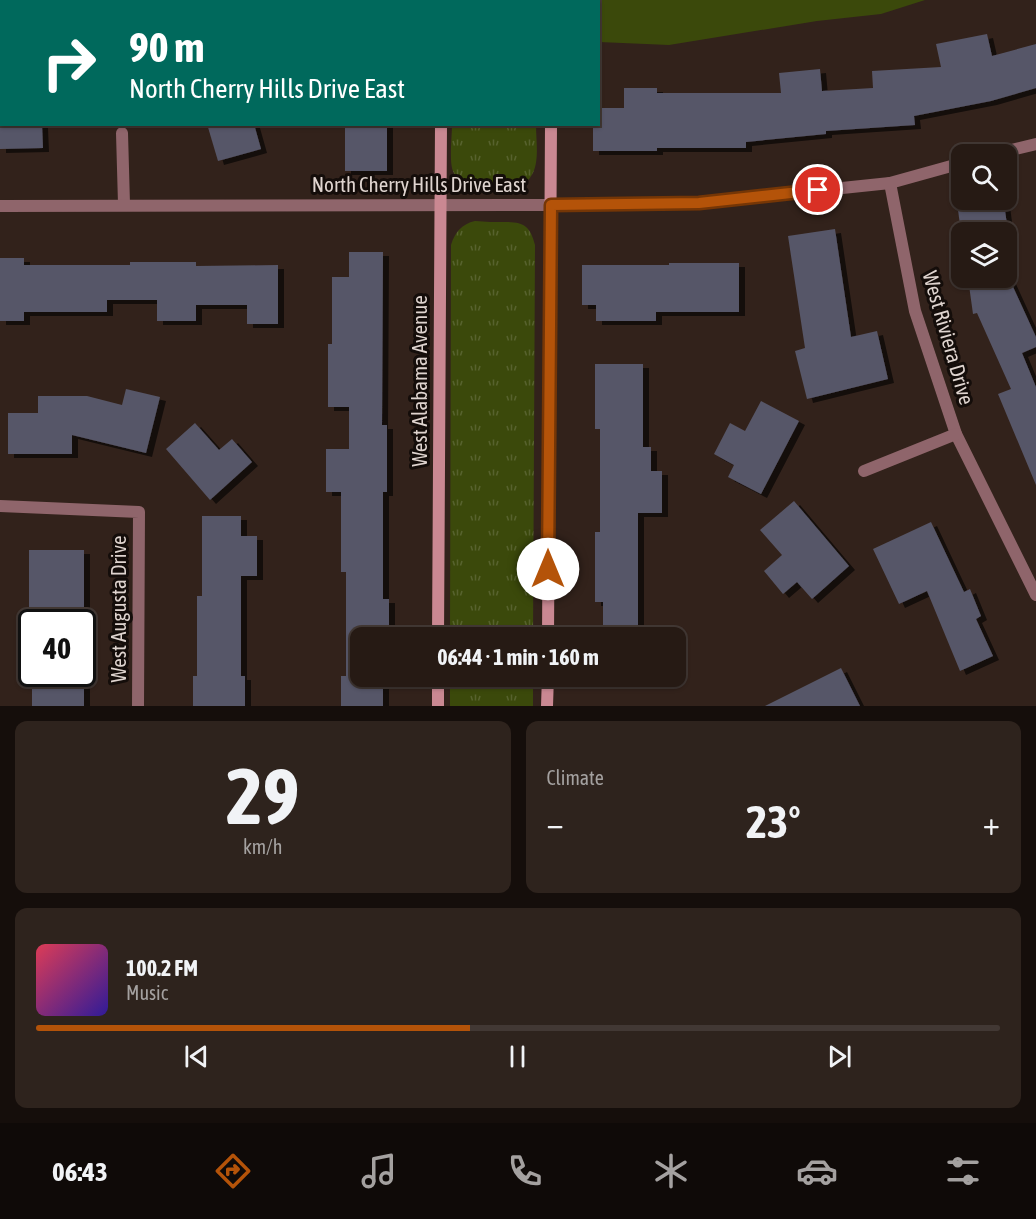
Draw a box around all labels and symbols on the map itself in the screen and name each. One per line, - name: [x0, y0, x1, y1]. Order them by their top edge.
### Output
- pin: [792, 164, 843, 215]
- street label: North Cherry Hills Drive East: [312, 172, 526, 196]
- street label: West Riviera Drive: [918, 268, 980, 407]
- street label: West Alabama Avenue: [407, 295, 431, 467]
- street label: West Augusta Drive: [106, 536, 130, 682]
- position arrow: [516, 537, 580, 601]
- speed limit sign: 40: [18, 609, 96, 687]

